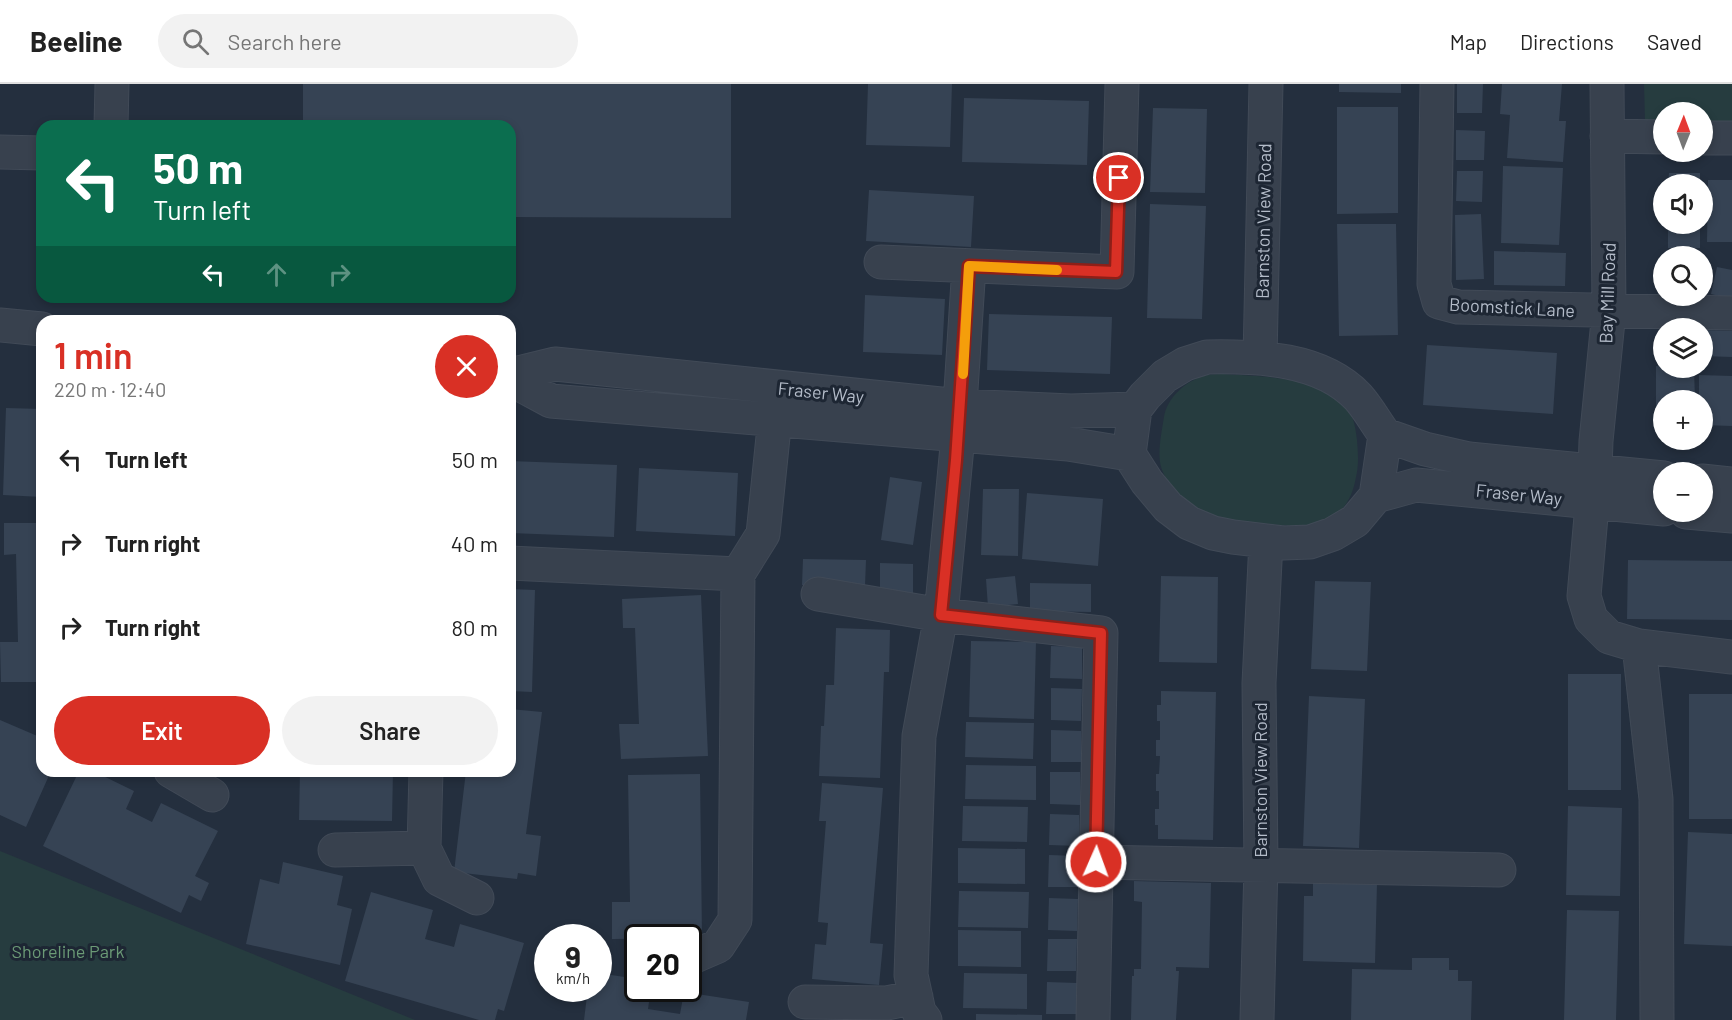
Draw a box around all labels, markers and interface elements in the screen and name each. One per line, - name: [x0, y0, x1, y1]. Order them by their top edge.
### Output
- search box: [158, 14, 578, 68]
- text: Beeline: [30, 24, 122, 58]
- icon: search: [179, 25, 212, 58]
- text: Search here: [227, 28, 342, 54]
- text: Map: [1450, 29, 1487, 54]
- text: Directions: [1520, 29, 1614, 54]
- text: Saved: [1647, 29, 1702, 54]
- north arrow: [1653, 102, 1713, 162]
- map controls: [1653, 102, 1713, 522]
- text: 50 m: [153, 142, 243, 192]
- street label: Barnston View Road: [1251, 143, 1275, 299]
- icon: left: [54, 144, 132, 222]
- pin: [1093, 152, 1144, 203]
- icon: arrive: [1102, 161, 1135, 194]
- button: sound: [1653, 174, 1713, 234]
- text: Turn left: [153, 193, 251, 225]
- street label: Bay Mill Road: [1594, 242, 1620, 344]
- button: search: [1653, 246, 1713, 306]
- icon: left: [197, 258, 230, 291]
- icon: ahead: [260, 258, 293, 291]
- icon: right: [323, 258, 356, 291]
- street label: Boomstick Lane: [1448, 293, 1576, 321]
- button: layers: [1653, 318, 1713, 378]
- text: 1 min: [54, 333, 133, 376]
- button: close: [435, 335, 498, 398]
- text: 220 m · 12:40: [54, 377, 166, 401]
- street label: Fraser Way: [777, 377, 865, 407]
- button: +: [1653, 390, 1713, 450]
- icon: left: [54, 443, 87, 476]
- text: Turn left: [105, 446, 188, 472]
- text: 50 m: [452, 446, 498, 472]
- button: −: [1653, 462, 1713, 522]
- street label: Fraser Way: [1475, 479, 1563, 509]
- icon: right: [54, 527, 87, 560]
- text: Turn right: [105, 530, 200, 556]
- text: 40 m: [451, 530, 498, 556]
- icon: right: [54, 611, 87, 644]
- text: Turn right: [105, 614, 200, 640]
- text: 80 m: [452, 614, 498, 640]
- button: Exit: [54, 696, 270, 765]
- button: Share: [282, 696, 498, 765]
- street label: Barnston View Road: [1249, 702, 1271, 858]
- position arrow: [1064, 830, 1128, 894]
- speed limit sign: 20: [624, 924, 702, 1002]
- text: 9: [565, 938, 581, 974]
- park label: Shoreline Park: [12, 940, 124, 962]
- text: km/h: [556, 969, 590, 987]

